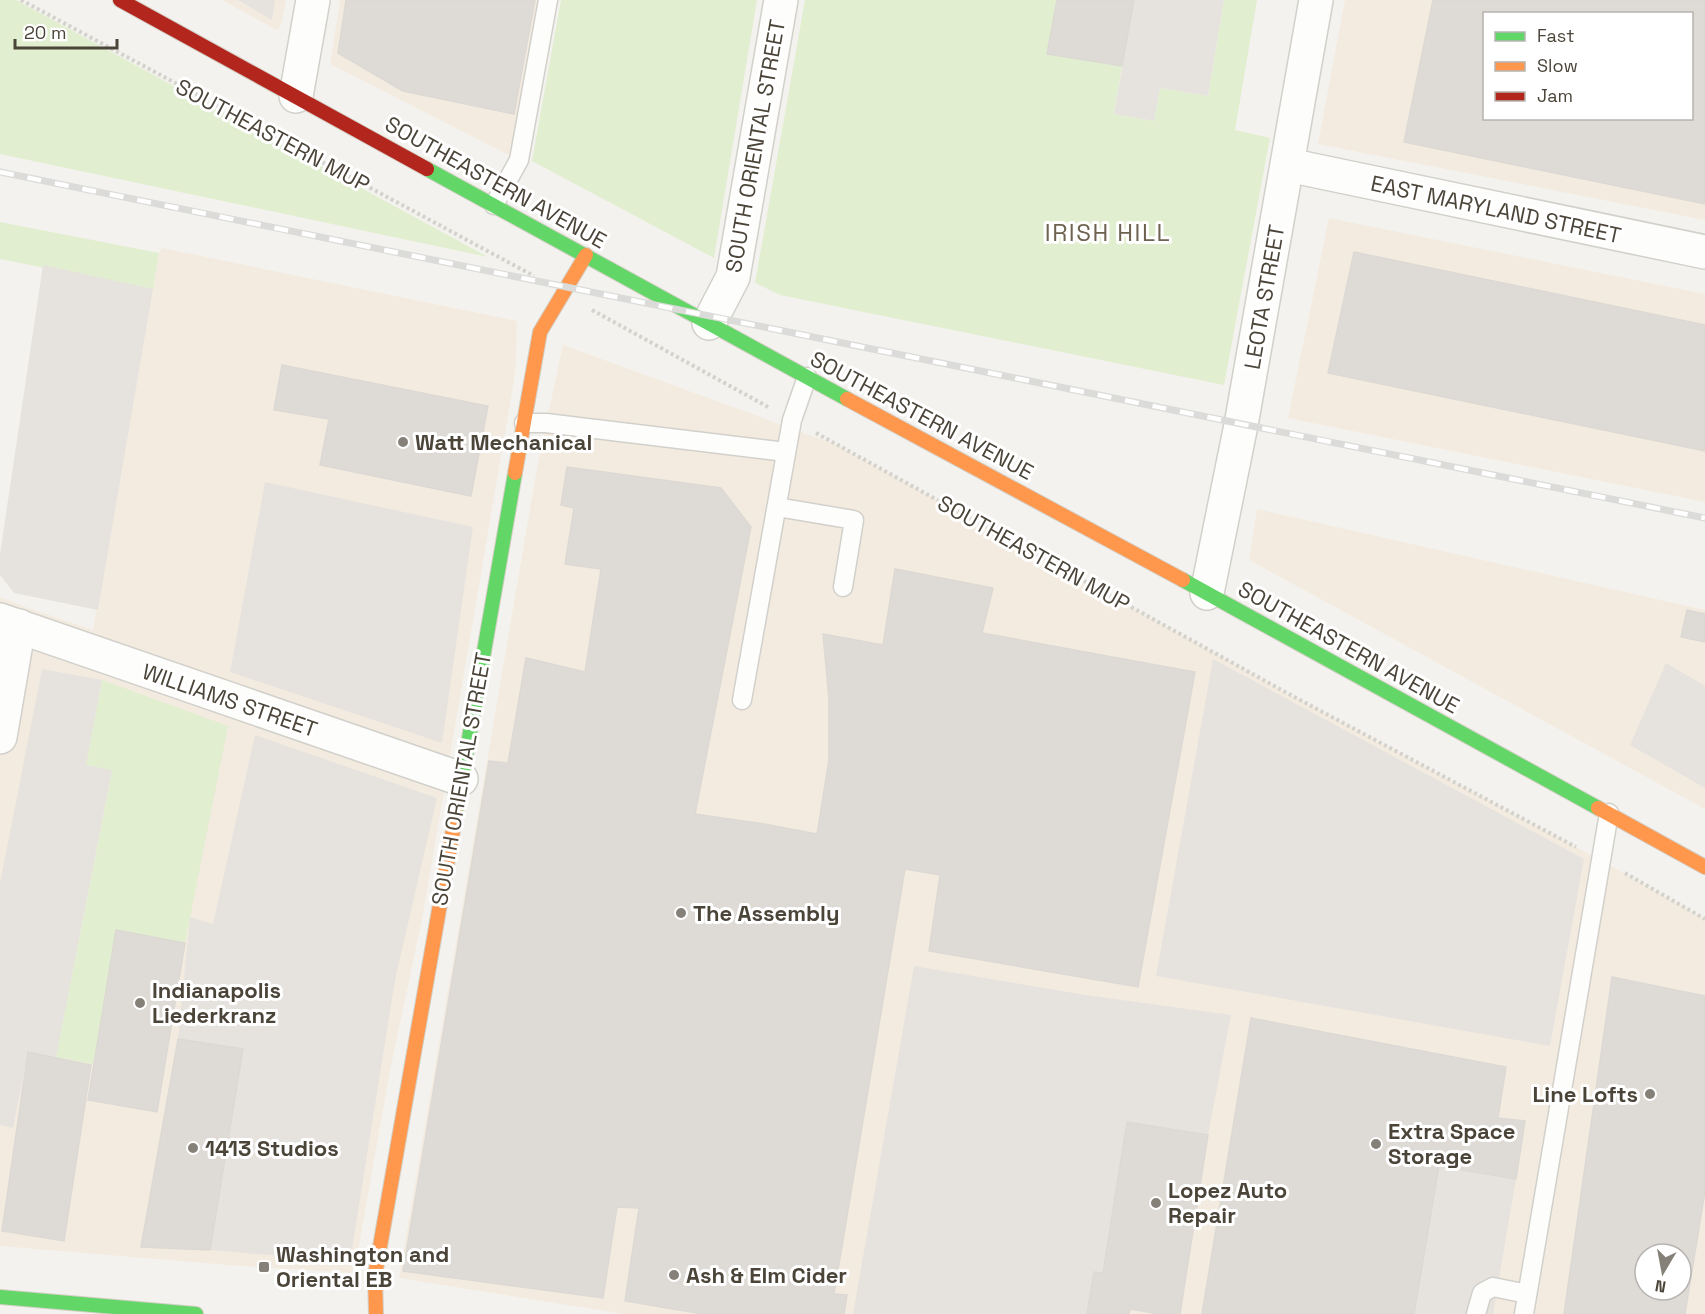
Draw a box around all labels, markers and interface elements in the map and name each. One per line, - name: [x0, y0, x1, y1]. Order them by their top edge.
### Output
- scale bar: [15, 12, 117, 50]
- legend: [1483, 12, 1693, 120]
- street label: SOUTH ORIENTAL STREET: [719, 17, 791, 275]
- text: 20 m: [24, 21, 67, 44]
- text: Fast: [1537, 24, 1574, 47]
- text: Slow: [1537, 54, 1578, 77]
- street label: SOUTHEASTERN MUP: [171, 72, 375, 198]
- text: Jam: [1537, 84, 1573, 107]
- street label: SOUTHEASTERN AVENUE: [380, 109, 612, 255]
- street label: EAST MARYLAND STREET: [1368, 169, 1624, 249]
- district label: IRISH HILL: [1045, 217, 1171, 248]
- street label: LEOTA STREET: [1238, 222, 1290, 371]
- street label: SOUTHEASTERN AVENUE: [806, 344, 1038, 486]
- place label: Watt Mechanical: [415, 428, 592, 456]
- marker: Watt Mechanical: [396, 435, 410, 449]
- street label: SOUTHEASTERN MUP: [933, 488, 1135, 618]
- street label: SOUTHEASTERN AVENUE: [1233, 574, 1465, 720]
- street label: SOUTH ORIENTAL STREET: [425, 650, 497, 908]
- street label: WILLIAMS STREET: [139, 657, 321, 743]
- place label: The Assembly: [693, 899, 839, 927]
- marker: The Assembly: [674, 906, 688, 920]
- place label: Indianapolis Liederkranz: [152, 976, 281, 1029]
- marker: Indianapolis Liederkranz: [133, 996, 147, 1010]
- place label: Line Lofts: [1532, 1080, 1638, 1108]
- marker: Line Lofts: [1643, 1087, 1657, 1101]
- place label: Extra Space Storage: [1388, 1117, 1515, 1170]
- place label: 1413 Studios: [205, 1134, 339, 1162]
- marker: Extra Space Storage: [1369, 1137, 1383, 1151]
- marker: 1413 Studios: [186, 1141, 200, 1155]
- place label: Lopez Auto Repair: [1168, 1176, 1287, 1229]
- marker: Lopez Auto Repair: [1149, 1196, 1163, 1210]
- place label: Washington and Oriental EB: [276, 1240, 449, 1293]
- north arrow: [1633, 1242, 1693, 1302]
- marker: Washington and Oriental EB: [257, 1260, 271, 1274]
- place label: Ash & Elm Cider: [686, 1261, 847, 1289]
- marker: Ash & Elm Cider: [667, 1268, 681, 1282]
- text: N: [1653, 1275, 1668, 1298]

